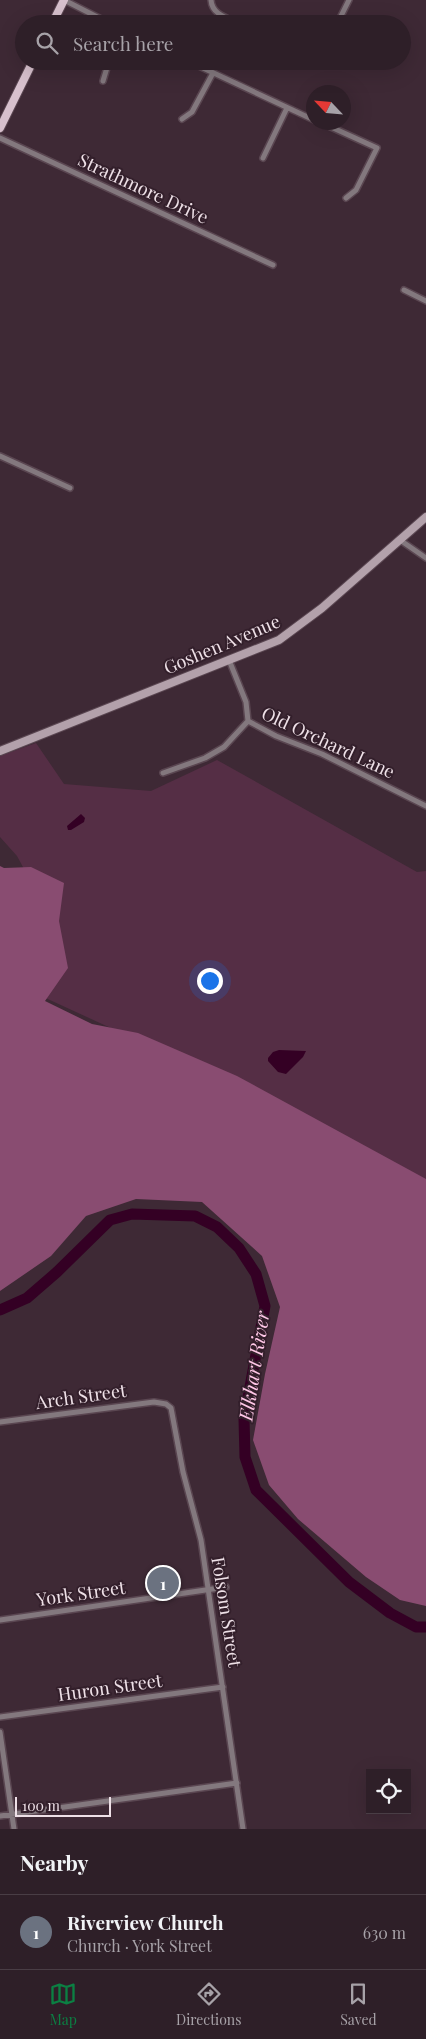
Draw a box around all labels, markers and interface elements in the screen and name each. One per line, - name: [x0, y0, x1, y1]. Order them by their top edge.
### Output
- search box: [15, 15, 411, 70]
- icon: search: [33, 29, 61, 57]
- text: Search here: [73, 30, 173, 56]
- north arrow: [306, 85, 351, 130]
- street label: Strathmore Drive: [74, 147, 212, 229]
- street label: Goshen Avenue: [160, 609, 283, 679]
- street label: Old Orchard Lane: [258, 701, 399, 783]
- your location: [197, 968, 223, 994]
- water label: Elkhart River: [231, 1308, 275, 1424]
- street label: Arch Street: [33, 1378, 128, 1414]
- street label: Folsom Street: [206, 1555, 248, 1669]
- pin: 1: [147, 1564, 179, 1602]
- street label: York Street: [34, 1575, 127, 1611]
- street label: Huron Street: [56, 1668, 164, 1706]
- map controls: [366, 1769, 411, 1814]
- button: locate: [366, 1769, 411, 1814]
- scale bar: [15, 1794, 111, 1817]
- text: 100 m: [22, 1796, 60, 1815]
- text: Nearby: [20, 1848, 89, 1876]
- text: Riverview Church: [67, 1909, 224, 1935]
- text: 1: [33, 1922, 39, 1943]
- text: 630 m: [363, 1922, 406, 1943]
- text: Church · York Street: [67, 1935, 212, 1956]
- tab: Map: [49, 1980, 77, 2029]
- tab: Directions: [176, 1980, 242, 2029]
- tab: Saved: [340, 1980, 377, 2029]

